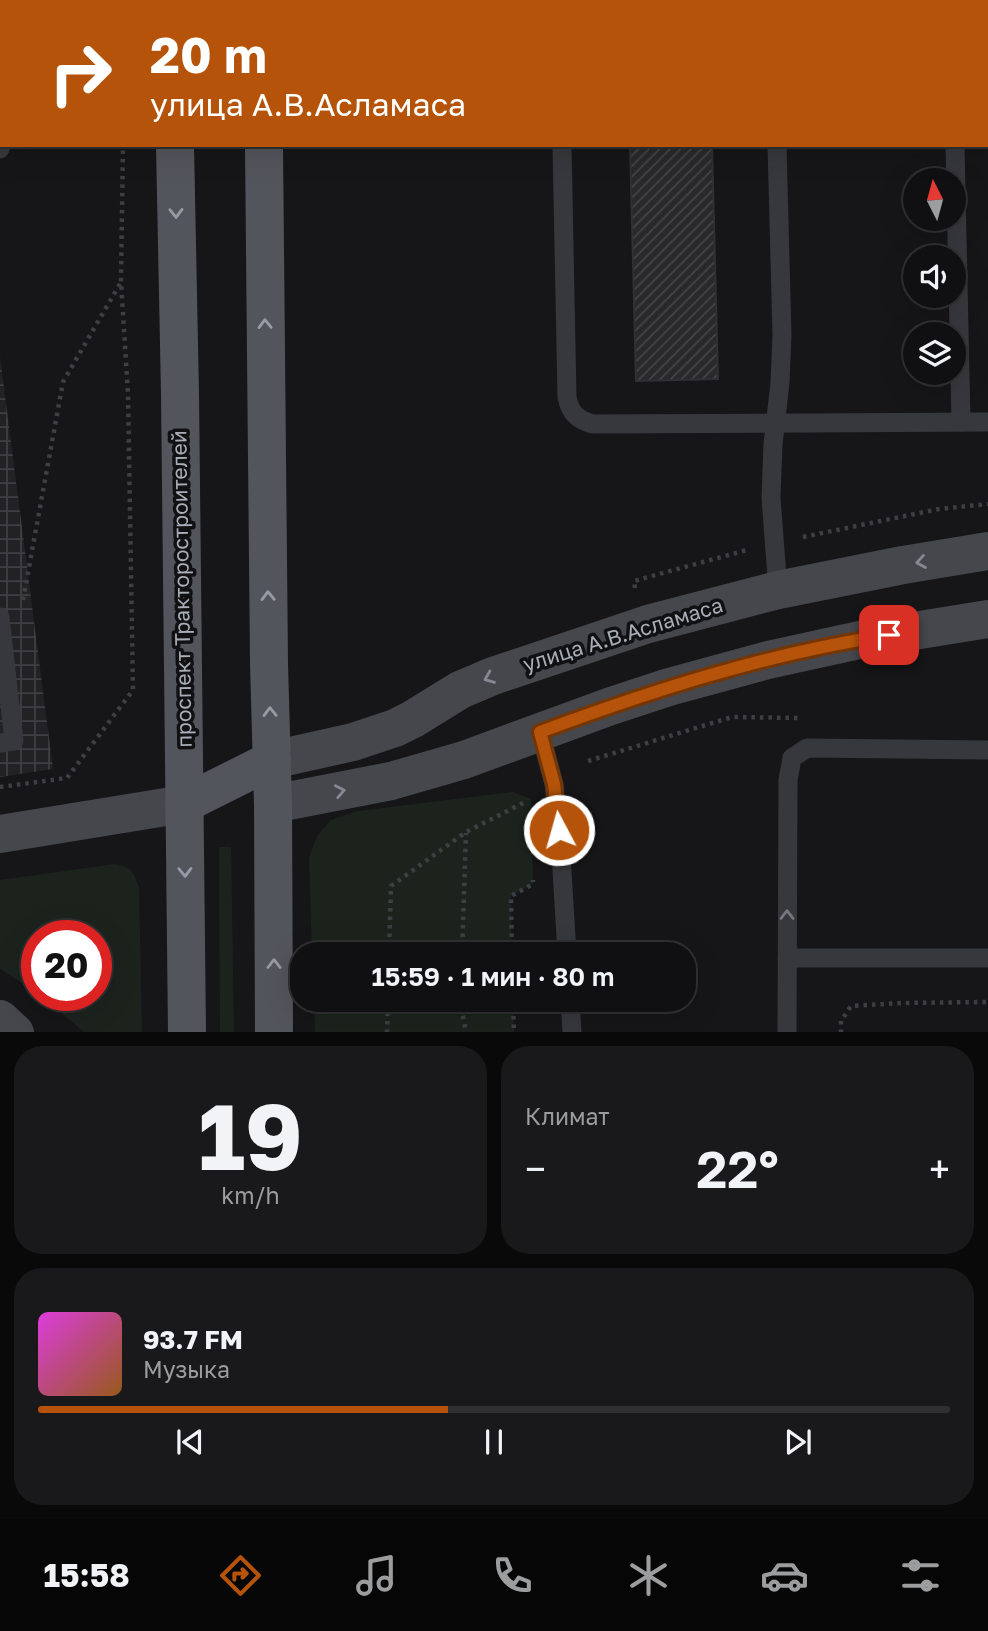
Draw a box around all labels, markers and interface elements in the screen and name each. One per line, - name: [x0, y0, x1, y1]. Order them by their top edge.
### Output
- text: 20 m: [150, 25, 267, 84]
- icon: right: [35, 28, 126, 119]
- text: улица А.В.Асламаса: [150, 85, 466, 123]
- north arrow: [903, 168, 966, 231]
- map controls: [903, 168, 966, 385]
- one-way arrow: [168, 209, 184, 219]
- button: sound: [903, 245, 966, 308]
- one-way arrow: [258, 319, 273, 330]
- button: layers: [903, 322, 966, 385]
- street label: проспект Тракторостроителей: [165, 430, 197, 748]
- one-way arrow: [915, 554, 926, 569]
- one-way arrow: [261, 590, 276, 601]
- street label: улица А.В.Асламаса: [520, 591, 726, 677]
- pin: [859, 605, 919, 665]
- icon: arrive: [870, 616, 908, 654]
- one-way arrow: [483, 669, 495, 683]
- one-way arrow: [263, 706, 278, 717]
- one-way arrow: [334, 785, 346, 800]
- position arrow: [522, 793, 596, 867]
- one-way arrow: [177, 867, 193, 878]
- one-way arrow: [779, 910, 795, 920]
- speed limit sign: 20: [21, 920, 112, 1011]
- one-way arrow: [266, 959, 282, 969]
- text: 15:59 · 1 мин · 80 m: [372, 961, 614, 992]
- text: 19: [198, 1081, 303, 1190]
- text: Климат: [525, 1102, 610, 1130]
- text: 22°: [696, 1137, 779, 1199]
- text: −: [525, 1146, 546, 1191]
- text: +: [929, 1146, 950, 1191]
- text: km/h: [221, 1181, 280, 1209]
- text: 93.7 FM: [143, 1324, 243, 1355]
- text: Музыка: [143, 1355, 230, 1383]
- icon: previous: [171, 1423, 209, 1461]
- icon: pause: [475, 1423, 513, 1461]
- icon: next: [779, 1423, 817, 1461]
- icon: directions: [216, 1551, 265, 1600]
- icon: music: [352, 1551, 401, 1600]
- icon: phone: [488, 1551, 537, 1600]
- icon: climate: [624, 1551, 673, 1600]
- icon: car: [760, 1551, 809, 1600]
- icon: filters: [896, 1551, 945, 1600]
- text: 15:58: [43, 1556, 130, 1594]

